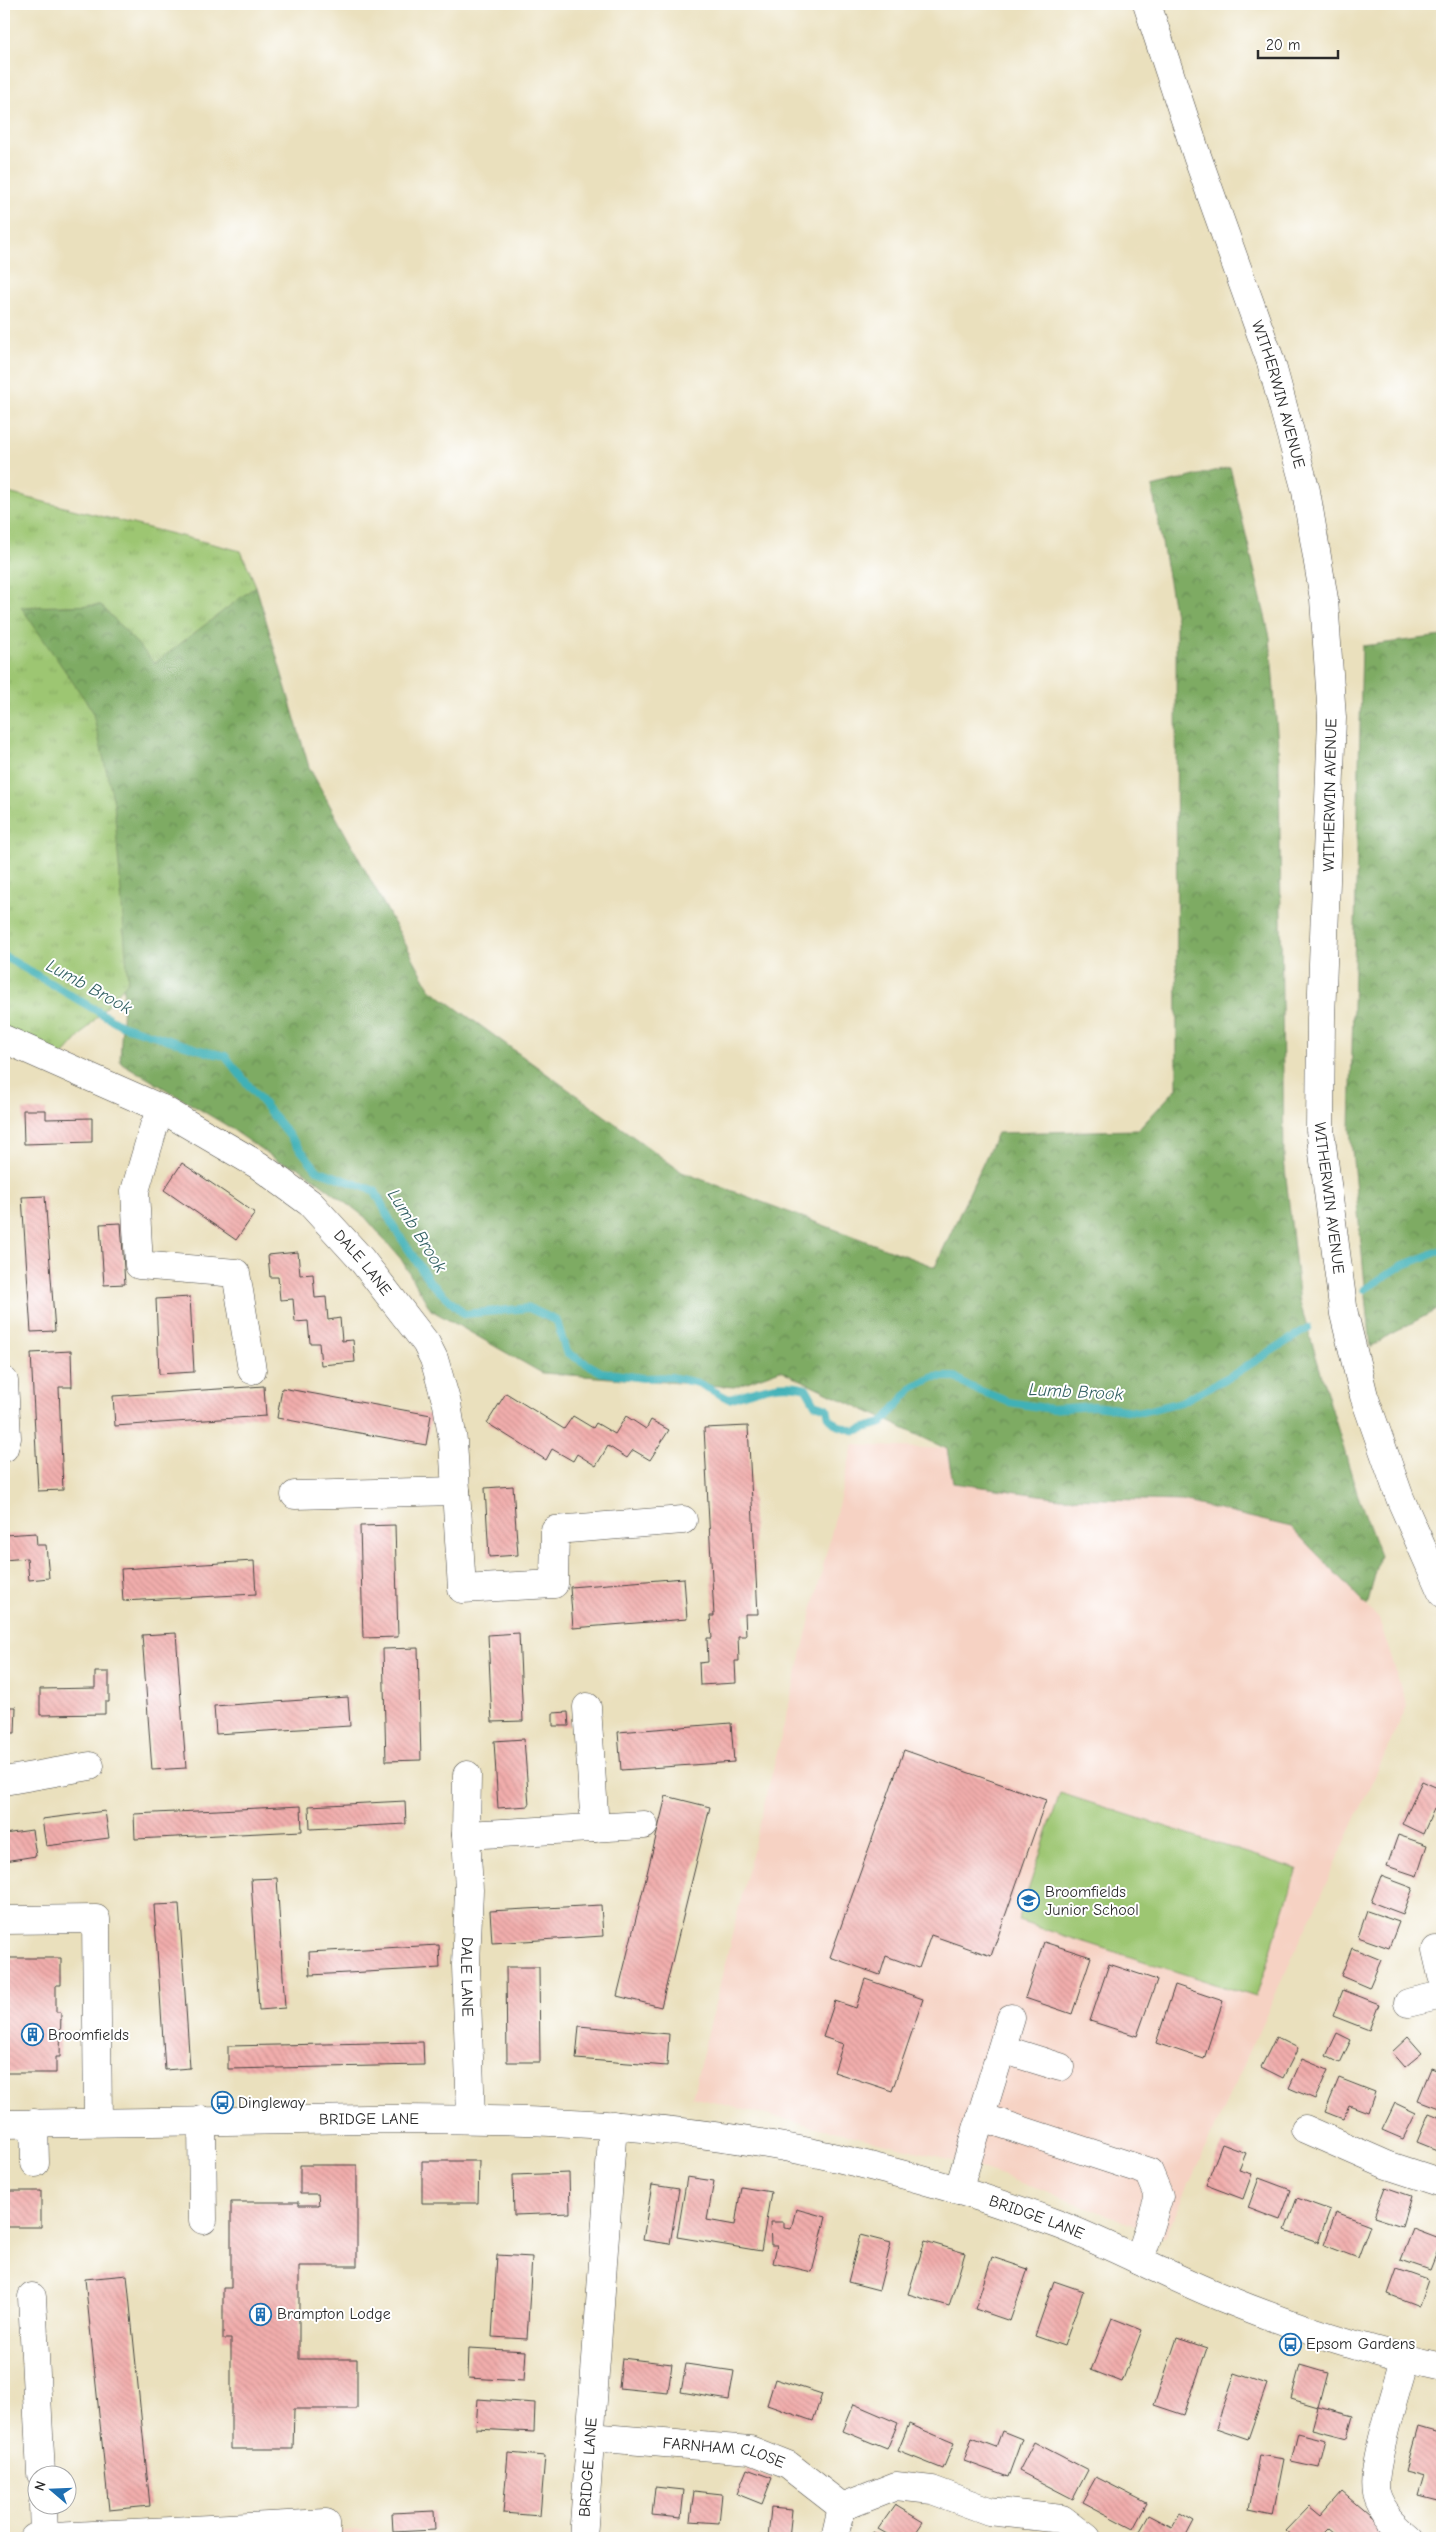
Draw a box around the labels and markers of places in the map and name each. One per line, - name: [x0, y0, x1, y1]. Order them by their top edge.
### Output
- place label: Broomfields Junior School: [1045, 1883, 1139, 1919]
- school or university icon: Broomfields Junior School: [1017, 1889, 1041, 1913]
- building icon: Broomfields: [20, 2023, 44, 2047]
- place label: Broomfields: [48, 2026, 129, 2044]
- bus stop icon: Dingleway: [210, 2091, 234, 2115]
- place label: Dingleway: [238, 2094, 306, 2112]
- building icon: Brampton Lodge: [249, 2302, 273, 2326]
- place label: Brampton Lodge: [277, 2305, 391, 2323]
- bus stop icon: Epsom Gardens: [1278, 2332, 1302, 2356]
- place label: Epsom Gardens: [1306, 2335, 1416, 2353]

